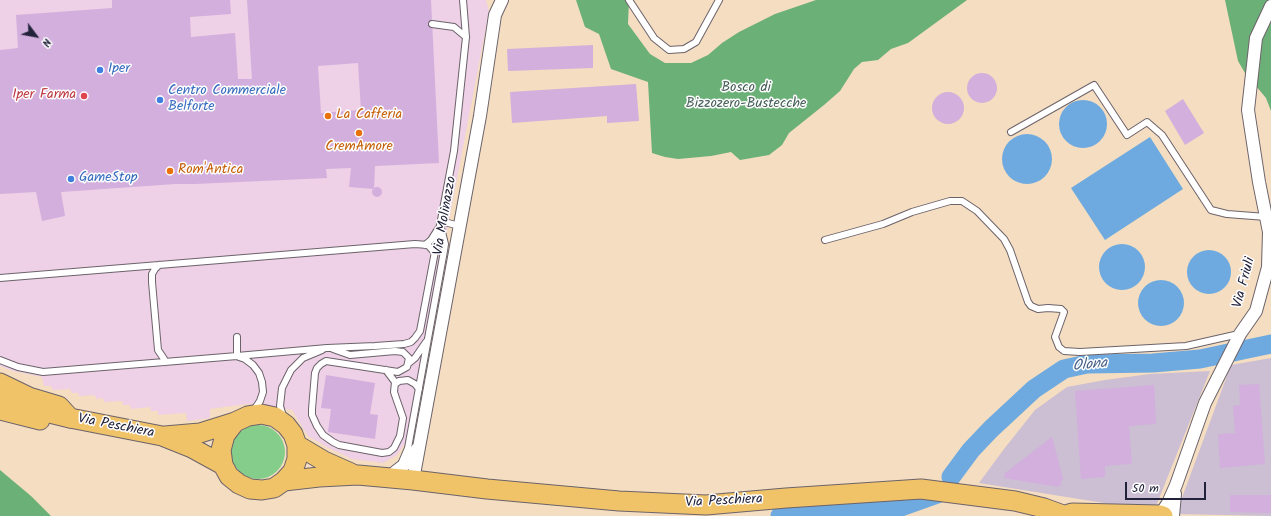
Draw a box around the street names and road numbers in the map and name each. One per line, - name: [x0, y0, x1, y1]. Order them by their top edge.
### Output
- street label: Via Molinazzo: [431, 175, 461, 257]
- street label: Via Friuli: [1230, 256, 1260, 310]
- street label: Via Peschiera: [76, 411, 156, 443]
- street label: Via Peschiera: [685, 492, 763, 512]

